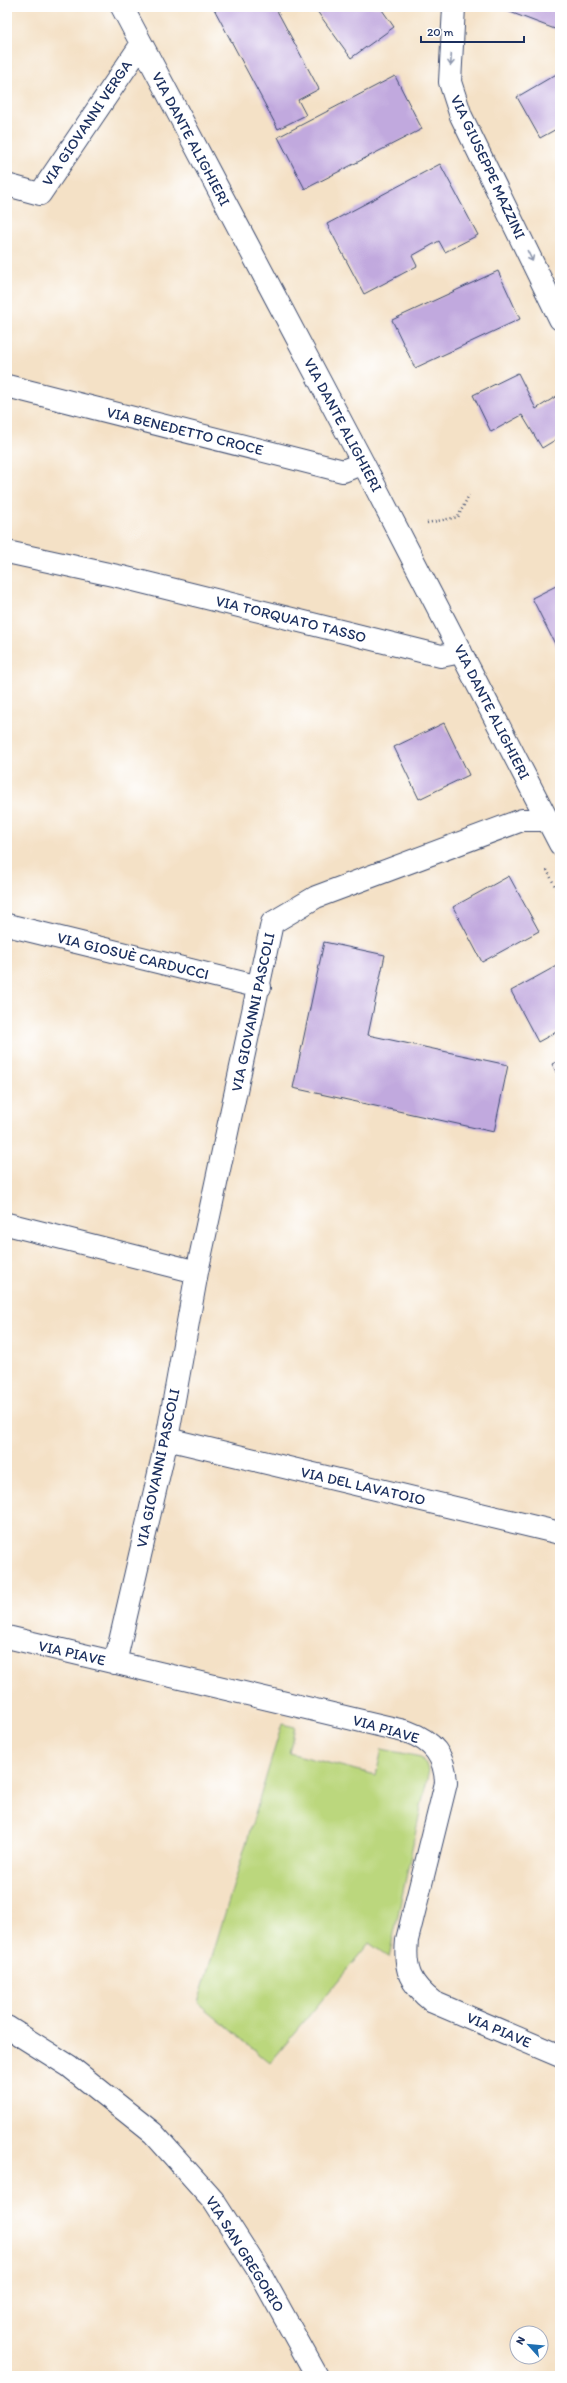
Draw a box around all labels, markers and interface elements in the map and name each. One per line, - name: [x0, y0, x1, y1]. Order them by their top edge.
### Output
- scale bar: [421, 18, 524, 44]
- text: 20 m: [427, 25, 454, 39]
- one-way arrow: [447, 53, 455, 66]
- street label: VIA GIOVANNI VERGA: [38, 56, 136, 189]
- street label: VIA DANTE ALIGHIERI: [148, 69, 234, 209]
- street label: VIA GIUSEPPE MAZZINI: [447, 92, 529, 242]
- one-way arrow: [526, 250, 534, 262]
- street label: VIA DANTE ALIGHIERI: [300, 355, 386, 495]
- street label: VIA BENEDETTO CROCE: [105, 403, 265, 459]
- street label: VIA TORQUATO TASSO: [214, 592, 368, 646]
- street label: VIA DANTE ALIGHIERI: [450, 641, 534, 783]
- street label: VIA GIOSUÈ CARDUCCI: [55, 928, 211, 984]
- street label: VIA GIOVANNI PASCOLI: [227, 931, 279, 1093]
- street label: VIA GIOVANNI PASCOLI: [132, 1387, 184, 1549]
- street label: VIA DEL LAVATOIO: [299, 1463, 427, 1509]
- street label: VIA PIAVE: [37, 1637, 107, 1669]
- street label: VIA PIAVE: [351, 1711, 421, 1747]
- street label: VIA PIAVE: [464, 2008, 534, 2052]
- street label: VIA SAN GREGORIO: [202, 2193, 288, 2316]
- north arrow: [509, 2325, 549, 2365]
- text: N: [513, 2334, 528, 2347]

